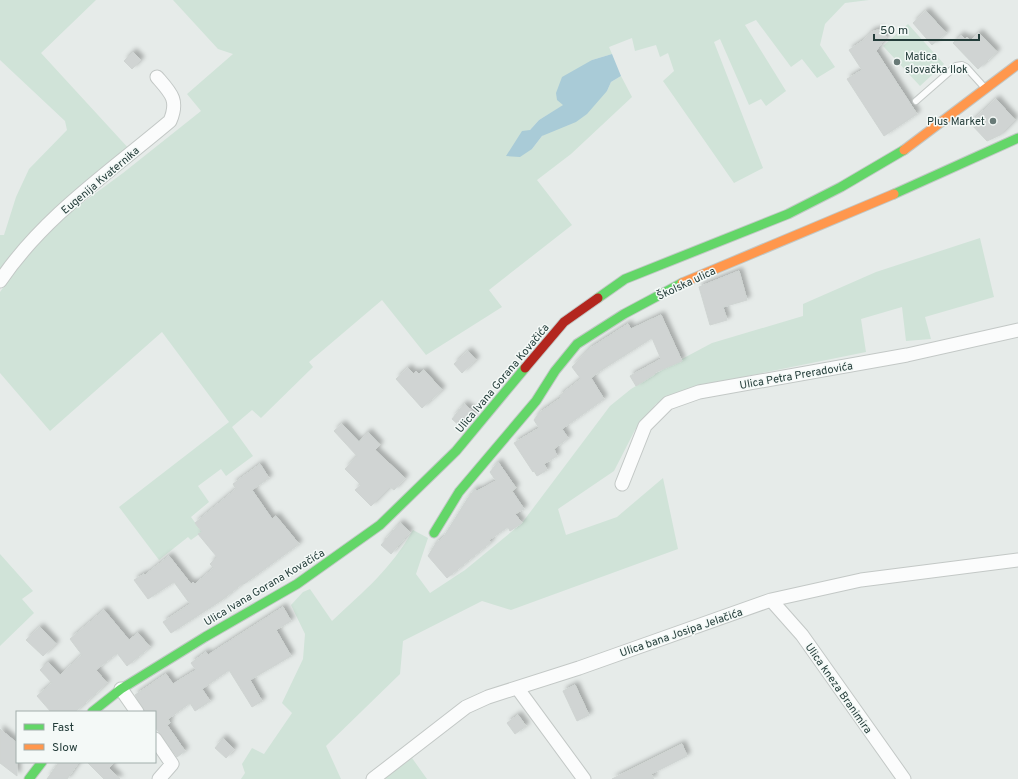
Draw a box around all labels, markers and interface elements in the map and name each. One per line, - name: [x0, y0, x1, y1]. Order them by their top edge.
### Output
- scale bar: [874, 16, 979, 42]
- text: 50 m: [880, 23, 908, 39]
- place label: Matica slovačka Ilok: [905, 50, 968, 77]
- marker: Matica slovačka Ilok: [892, 57, 902, 67]
- place label: Plus Market: [927, 115, 985, 129]
- marker: Plus Market: [988, 116, 998, 126]
- street label: Eugenija Kvaternika: [59, 144, 143, 218]
- street label: Školska ulica: [654, 263, 718, 304]
- street label: Ulica Ivana Gorana Kovačića: [453, 321, 553, 436]
- street label: Ulica Petra Preradovića: [738, 359, 854, 393]
- street label: Ulica Ivana Gorana Kovačića: [202, 546, 328, 629]
- street label: Ulica bana Josipa Jelačića: [618, 605, 745, 661]
- street label: Ulica kneza Branimira: [802, 641, 875, 737]
- legend: [16, 711, 156, 763]
- text: Fast: [52, 720, 74, 736]
- text: Slow: [52, 740, 78, 756]

